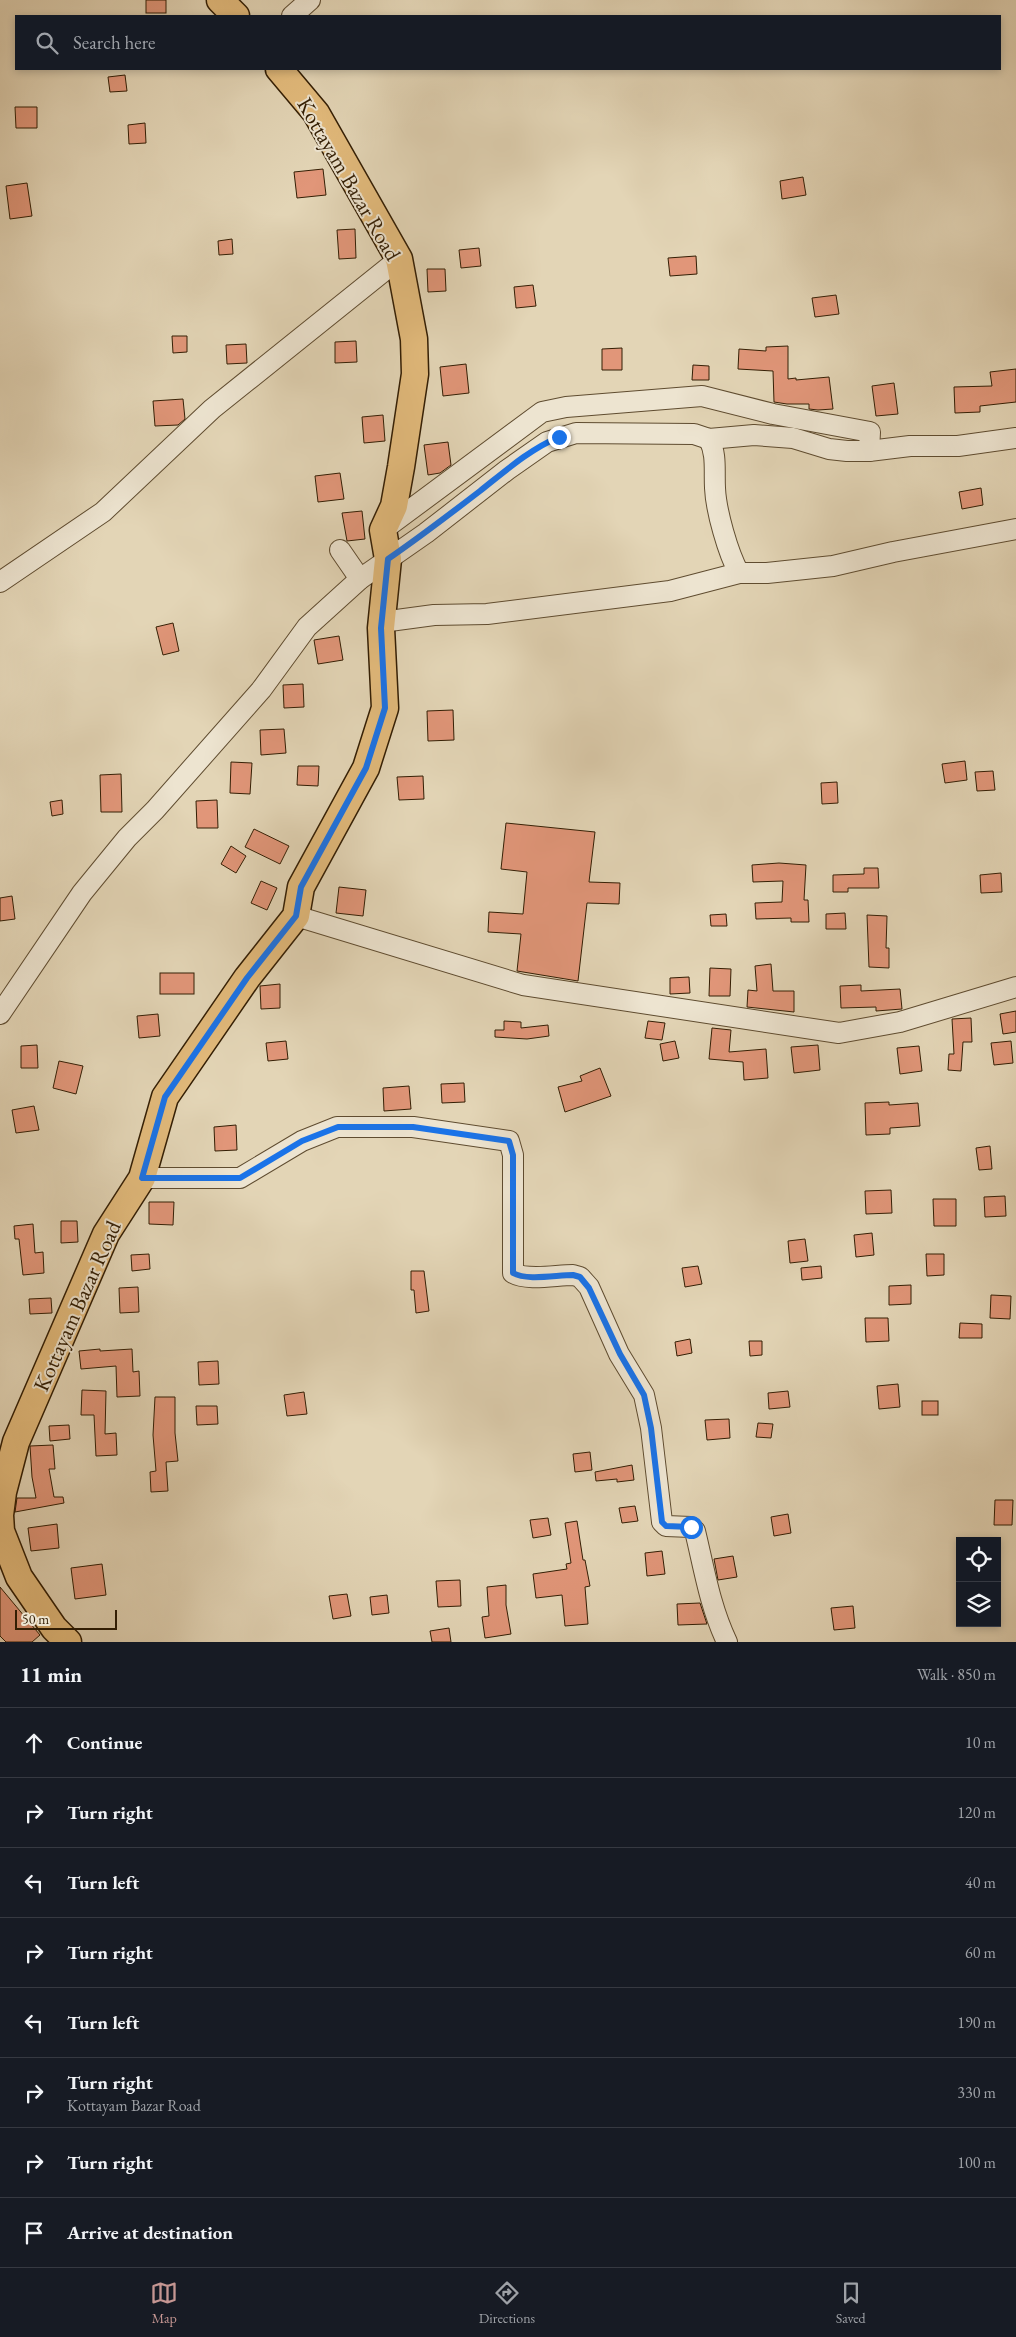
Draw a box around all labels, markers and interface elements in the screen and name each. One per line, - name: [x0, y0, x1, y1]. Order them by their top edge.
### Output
- search box: [15, 15, 1001, 70]
- icon: search: [33, 29, 61, 57]
- text: Search here: [73, 30, 155, 55]
- street label: Kottayam Bazar Road: [290, 92, 408, 267]
- route end: [548, 426, 571, 449]
- street label: Kottayam Bazar Road: [26, 1215, 128, 1396]
- route start: [680, 1516, 703, 1539]
- map controls: [956, 1537, 1001, 1627]
- button: locate: [956, 1537, 1001, 1582]
- button: layers: [956, 1582, 1001, 1627]
- scale bar: [15, 1607, 118, 1630]
- text: 50 m: [22, 1610, 49, 1628]
- text: 11 min: [20, 1661, 82, 1688]
- text: Walk · 850 m: [917, 1664, 996, 1685]
- icon: ahead: [20, 1729, 48, 1757]
- text: Continue: [67, 1730, 142, 1755]
- text: 10 m: [965, 1732, 996, 1753]
- icon: right: [20, 1799, 48, 1827]
- text: Turn right: [67, 1800, 153, 1825]
- text: 120 m: [957, 1802, 996, 1823]
- icon: left: [20, 1869, 48, 1897]
- text: Turn left: [67, 1870, 139, 1895]
- text: 40 m: [965, 1872, 996, 1893]
- icon: right: [20, 1939, 48, 1967]
- text: Turn right: [67, 1940, 153, 1965]
- text: 60 m: [965, 1942, 996, 1963]
- icon: left: [20, 2009, 48, 2037]
- text: Turn left: [67, 2010, 139, 2035]
- text: 190 m: [957, 2012, 996, 2033]
- text: Turn right: [67, 2070, 153, 2095]
- icon: right: [20, 2079, 48, 2107]
- text: 330 m: [957, 2082, 996, 2103]
- text: Kottayam Bazar Road: [67, 2095, 201, 2116]
- icon: right: [20, 2149, 48, 2177]
- text: Turn right: [67, 2150, 153, 2175]
- text: 100 m: [957, 2152, 996, 2173]
- icon: arrive: [20, 2219, 48, 2247]
- text: Arrive at destination: [67, 2220, 233, 2245]
- tab: Map: [150, 2279, 178, 2327]
- tab: Directions: [479, 2279, 535, 2327]
- tab: Saved: [836, 2279, 866, 2327]

